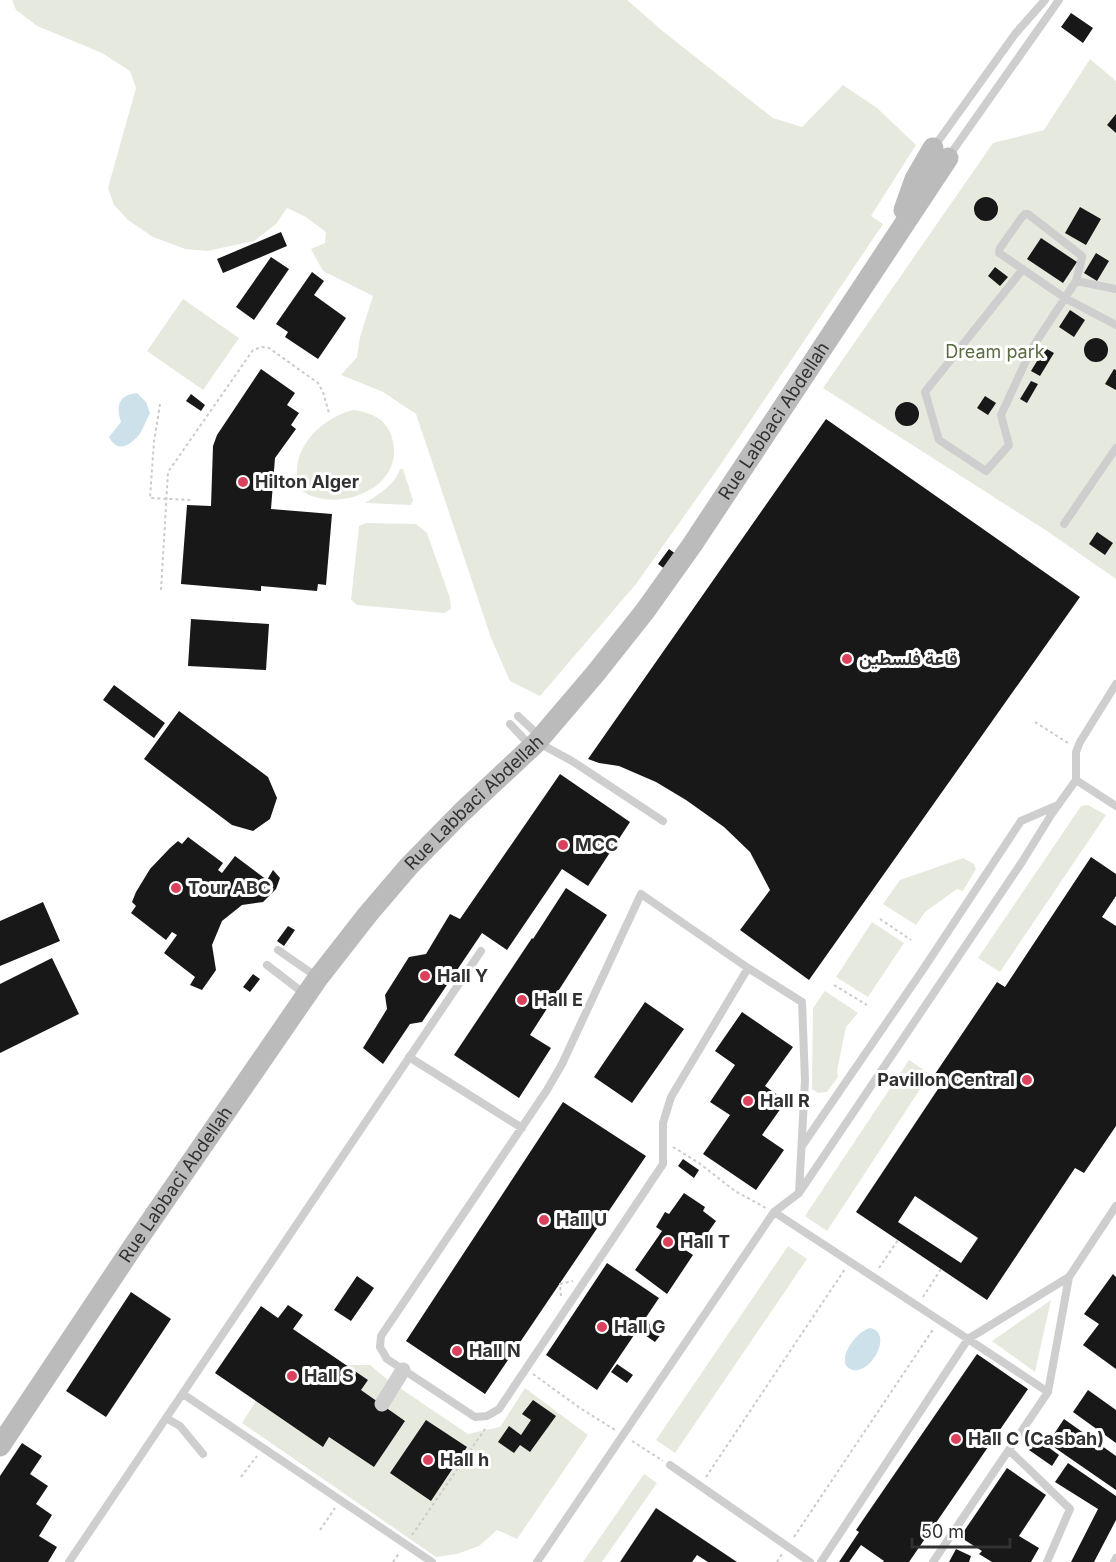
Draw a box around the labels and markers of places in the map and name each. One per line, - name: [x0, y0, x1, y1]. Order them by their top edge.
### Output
- place label: Hilton Alger: [255, 471, 359, 492]
- marker: Hilton Alger: [236, 475, 250, 489]
- place label: قاعة فلسطين: [859, 648, 958, 670]
- marker: قاعة فلسطين: [840, 652, 854, 666]
- place label: MCC: [575, 834, 618, 855]
- marker: MCC: [556, 838, 570, 852]
- place label: Tour ABC: [188, 877, 271, 898]
- marker: Tour ABC: [169, 881, 183, 895]
- place label: Hall Y: [437, 965, 488, 986]
- marker: Hall Y: [418, 969, 432, 983]
- place label: Hall E: [534, 989, 583, 1010]
- marker: Hall E: [515, 993, 529, 1007]
- place label: Pavillon Central: [877, 1069, 1015, 1090]
- marker: Pavillon Central: [1020, 1073, 1034, 1087]
- place label: Hall R: [760, 1090, 810, 1111]
- marker: Hall R: [741, 1094, 755, 1108]
- place label: Hall U: [556, 1209, 607, 1230]
- marker: Hall U: [537, 1213, 551, 1227]
- place label: Hall T: [680, 1231, 730, 1252]
- marker: Hall T: [661, 1235, 675, 1249]
- place label: Hall G: [614, 1316, 665, 1337]
- marker: Hall G: [595, 1320, 609, 1334]
- place label: Hall N: [469, 1340, 521, 1361]
- marker: Hall N: [450, 1344, 464, 1358]
- place label: Hall S: [304, 1365, 354, 1386]
- marker: Hall S: [285, 1369, 299, 1383]
- place label: Hall C (Casbah): [968, 1428, 1104, 1449]
- marker: Hall C (Casbah): [949, 1432, 963, 1446]
- place label: Hall h: [440, 1449, 489, 1470]
- marker: Hall h: [421, 1453, 435, 1467]

